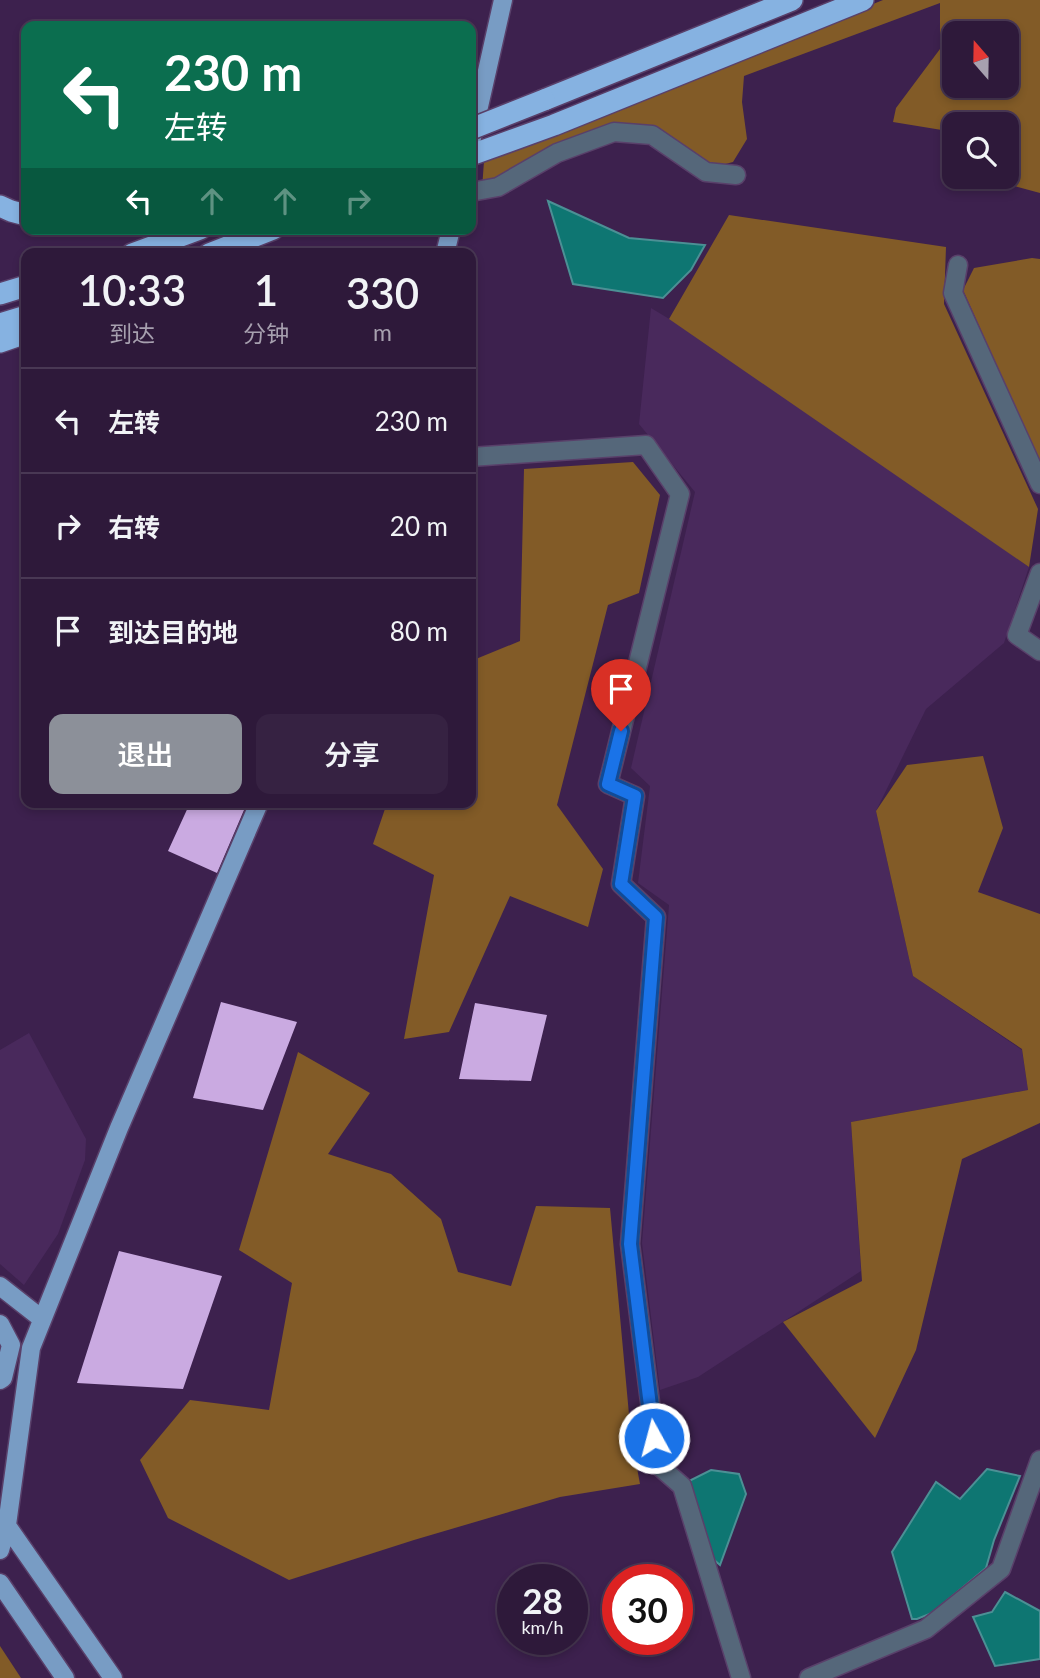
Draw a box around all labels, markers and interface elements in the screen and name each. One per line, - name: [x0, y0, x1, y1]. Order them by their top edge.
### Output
- north arrow: [942, 21, 1018, 98]
- map controls: [942, 21, 1019, 189]
- text: 230 m: [164, 43, 302, 101]
- icon: left: [49, 49, 140, 140]
- text: 左转: [164, 107, 228, 146]
- button: search: [942, 112, 1019, 189]
- icon: left: [120, 182, 158, 220]
- icon: ahead: [193, 182, 231, 220]
- icon: ahead: [266, 182, 304, 220]
- icon: right: [339, 182, 377, 220]
- text: 10:33: [78, 265, 186, 315]
- text: 1: [254, 265, 278, 315]
- text: 330: [346, 268, 419, 318]
- text: m: [373, 318, 392, 346]
- text: 到达: [109, 319, 155, 347]
- text: 分钟: [243, 319, 289, 347]
- icon: left: [49, 402, 87, 440]
- text: 230 m: [375, 405, 448, 437]
- text: 左转: [108, 406, 160, 438]
- icon: right: [49, 507, 87, 545]
- text: 20 m: [390, 510, 448, 542]
- text: 右转: [108, 511, 160, 543]
- icon: arrive: [49, 612, 87, 650]
- text: 80 m: [390, 615, 448, 647]
- text: 到达目的地: [108, 616, 238, 648]
- pin: [591, 659, 651, 731]
- icon: arrive: [602, 670, 640, 708]
- button: 退出: [49, 714, 242, 794]
- button: 分享: [256, 714, 448, 794]
- position arrow: [617, 1401, 691, 1475]
- speed limit sign: 30: [602, 1564, 693, 1655]
- text: 28: [522, 1579, 563, 1621]
- text: km/h: [521, 1616, 564, 1638]

